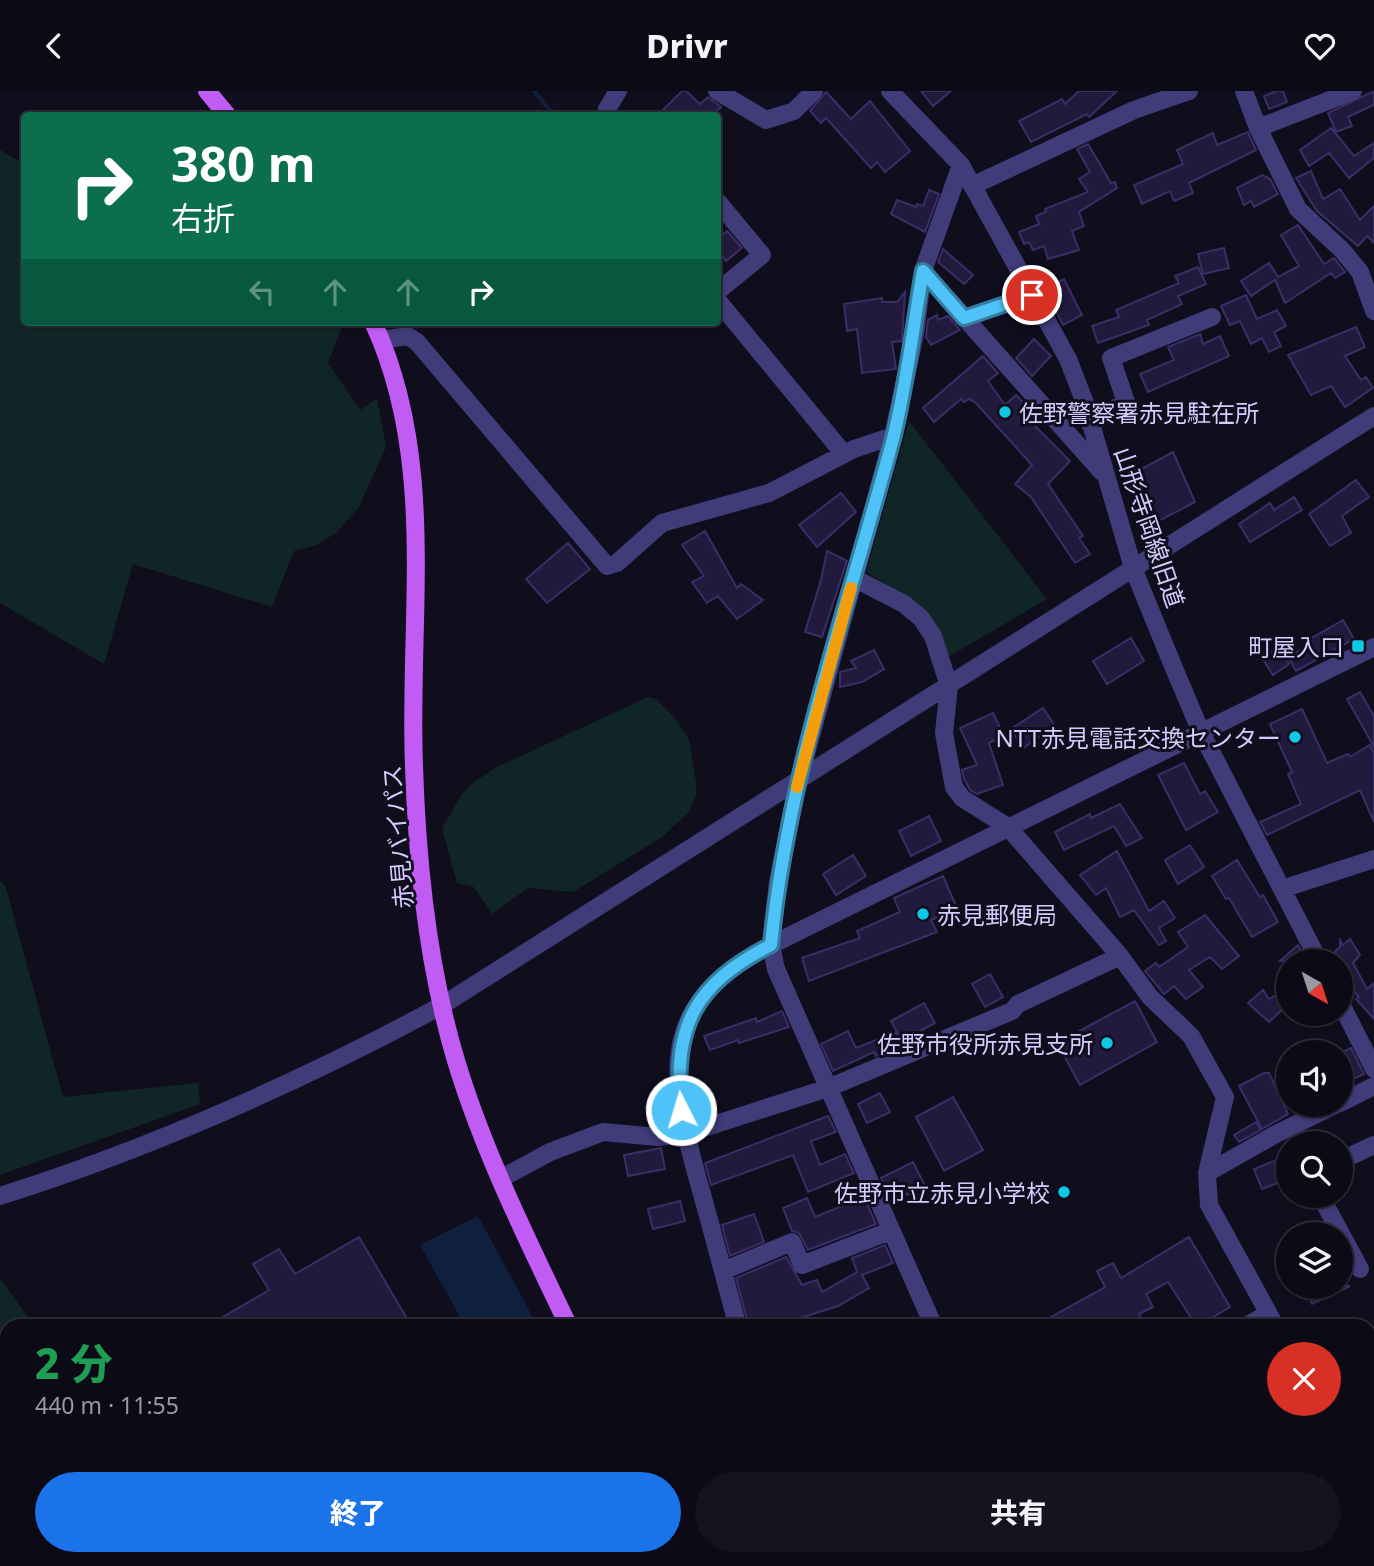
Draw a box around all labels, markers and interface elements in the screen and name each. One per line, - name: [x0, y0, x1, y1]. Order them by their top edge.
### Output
- text: Drivr: [646, 24, 728, 67]
- icon: back: [35, 27, 73, 65]
- icon: heart: [1301, 27, 1339, 65]
- text: 380 m: [171, 130, 316, 196]
- icon: right: [56, 140, 147, 231]
- text: 右折: [171, 196, 235, 239]
- pin: [1002, 265, 1062, 325]
- icon: left: [243, 273, 281, 311]
- icon: ahead: [316, 273, 354, 311]
- icon: ahead: [389, 273, 427, 311]
- icon: right: [462, 273, 500, 311]
- icon: arrive: [1013, 276, 1051, 314]
- place label: 佐野警察署赤見駐在所: [1019, 396, 1259, 429]
- marker: 佐野警察署赤見駐在所: [997, 404, 1013, 420]
- street label: 山形寺岡線旧道: [1107, 442, 1193, 612]
- place label: 町屋入口: [1248, 630, 1344, 663]
- marker: 町屋入口: [1350, 638, 1366, 654]
- place label: NTT赤見電話交換センター: [996, 721, 1281, 754]
- marker: NTT赤見電話交換センター: [1287, 729, 1303, 745]
- street label: 赤見バイパス: [374, 764, 420, 910]
- place label: 赤見郵便局: [937, 898, 1057, 931]
- marker: 赤見郵便局: [915, 906, 931, 922]
- north arrow: [1276, 949, 1353, 1025]
- map controls: [1276, 949, 1353, 1299]
- place label: 佐野市役所赤見支所: [877, 1027, 1093, 1060]
- marker: 佐野市役所赤見支所: [1099, 1035, 1115, 1051]
- button: sound: [1276, 1040, 1353, 1117]
- position arrow: [644, 1073, 718, 1147]
- button: search: [1276, 1131, 1353, 1208]
- place label: 佐野市立赤見小学校: [834, 1176, 1050, 1209]
- marker: 佐野市立赤見小学校: [1056, 1184, 1072, 1200]
- button: layers: [1276, 1222, 1353, 1299]
- text: 2 分: [35, 1334, 112, 1391]
- button: close: [1267, 1342, 1341, 1416]
- text: 440 m · 11:55: [35, 1389, 179, 1421]
- button: 終了: [35, 1472, 681, 1552]
- button: 共有: [695, 1472, 1341, 1552]

